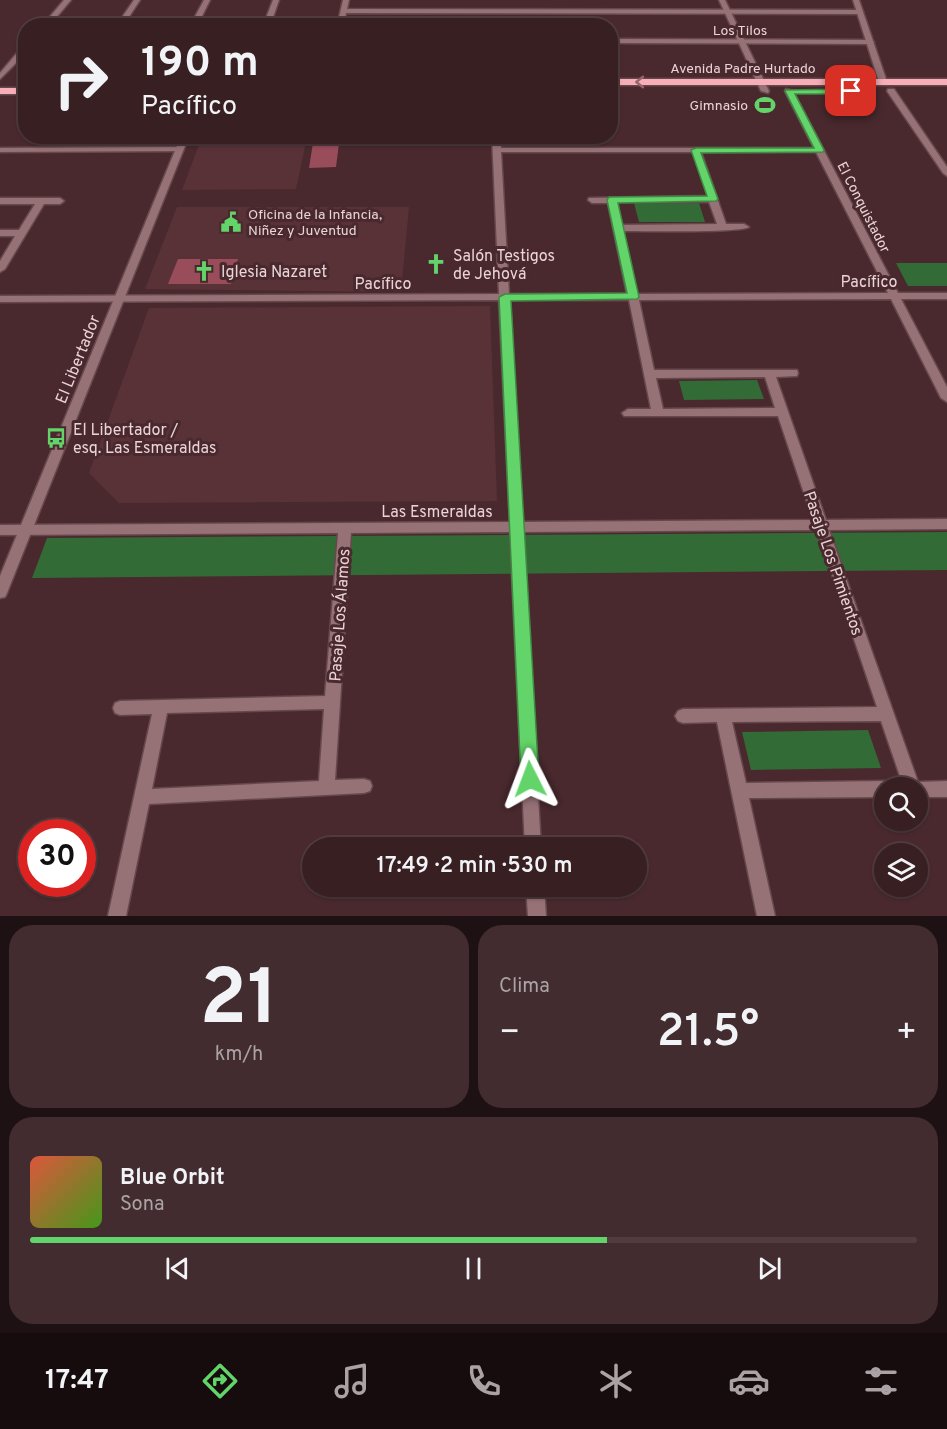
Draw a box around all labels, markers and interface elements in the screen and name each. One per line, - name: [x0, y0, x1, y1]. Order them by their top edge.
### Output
- street label: Los Tilos: [713, 23, 767, 40]
- text: 190 m: [141, 38, 259, 91]
- icon: right: [42, 42, 120, 120]
- street label: Avenida Padre Hurtado: [670, 61, 816, 78]
- pin: [825, 65, 876, 116]
- icon: arrive: [834, 74, 867, 107]
- one-way arrow: [636, 76, 645, 88]
- text: Pacífico: [141, 90, 237, 124]
- sports icon: Gimnasio: [753, 93, 777, 117]
- place label: Gimnasio: [690, 98, 748, 115]
- street label: El Conquistador: [832, 159, 893, 257]
- place label: Oficina de la Infancia, Niñez y Juventud: [248, 207, 382, 240]
- public building icon: Oficina de la Infancia, Niñez y Juventud: [219, 210, 243, 234]
- place label: Salón Testigos de Jehová: [453, 247, 555, 285]
- church icon: Salón Testigos de Jehová: [424, 252, 448, 276]
- church icon: Iglesia Nazaret: [192, 259, 216, 283]
- place label: Iglesia Nazaret: [221, 263, 327, 283]
- street label: Pacífico: [841, 273, 898, 293]
- street label: Pacífico: [355, 275, 412, 295]
- street label: El Libertador: [52, 313, 106, 407]
- place label: El Libertador / esq. Las Esmeraldas: [73, 421, 217, 459]
- bus stop icon: El Libertador / esq. Las Esmeraldas: [44, 426, 68, 450]
- street label: Pasaje Los Pimientos: [798, 489, 866, 638]
- street label: Las Esmeraldas: [381, 503, 493, 523]
- street label: Pasaje Los Álamos: [324, 548, 356, 682]
- position arrow: [498, 747, 562, 811]
- map controls: [874, 777, 928, 897]
- button: search: [874, 777, 928, 831]
- speed limit sign: 30: [18, 819, 96, 897]
- button: layers: [874, 843, 928, 897]
- text: 17:49 · 2 min · 530 m: [377, 853, 572, 880]
- text: 21: [200, 953, 278, 1052]
- text: Clima: [499, 974, 550, 1000]
- text: 21.5°: [657, 1005, 759, 1062]
- text: −: [499, 1013, 520, 1055]
- text: +: [896, 1013, 917, 1055]
- text: km/h: [215, 1042, 263, 1068]
- text: Blue Orbit: [120, 1165, 225, 1192]
- text: Sona: [120, 1192, 165, 1218]
- icon: previous: [161, 1252, 194, 1285]
- icon: pause: [457, 1252, 490, 1285]
- icon: next: [753, 1252, 786, 1285]
- icon: directions: [199, 1360, 241, 1402]
- icon: music: [331, 1360, 373, 1402]
- icon: phone: [463, 1360, 505, 1402]
- icon: climate: [595, 1360, 637, 1402]
- icon: car: [728, 1360, 770, 1402]
- icon: filters: [860, 1360, 902, 1402]
- text: 17:47: [45, 1364, 109, 1398]

